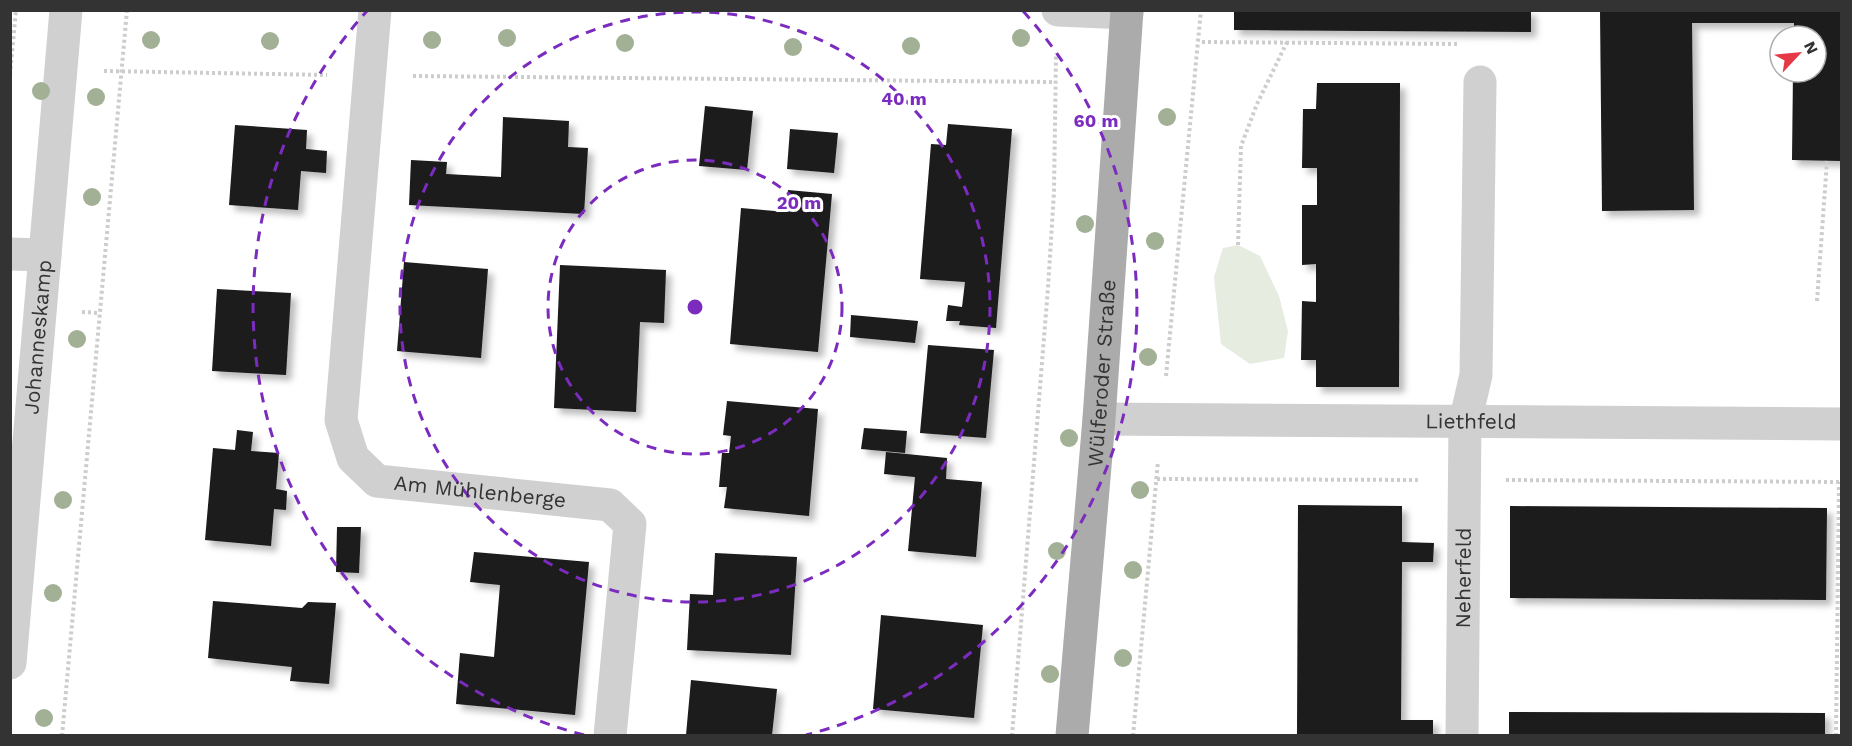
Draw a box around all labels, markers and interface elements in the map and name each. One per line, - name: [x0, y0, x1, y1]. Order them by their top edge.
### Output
- north arrow: [1768, 24, 1828, 84]
- text: N: [1800, 38, 1822, 57]
- text: 40 m: [881, 88, 927, 109]
- text: 60 m: [1074, 110, 1118, 131]
- text: 20 m: [777, 192, 821, 213]
- street label: Johanneskamp: [18, 259, 57, 416]
- street label: Wülferoder Straße: [1082, 278, 1121, 468]
- centre of rings: [685, 297, 705, 317]
- street label: Liethfeld: [1425, 408, 1517, 434]
- street label: Am Mühlenberge: [393, 470, 567, 512]
- street label: Neherfeld: [1450, 527, 1476, 629]

